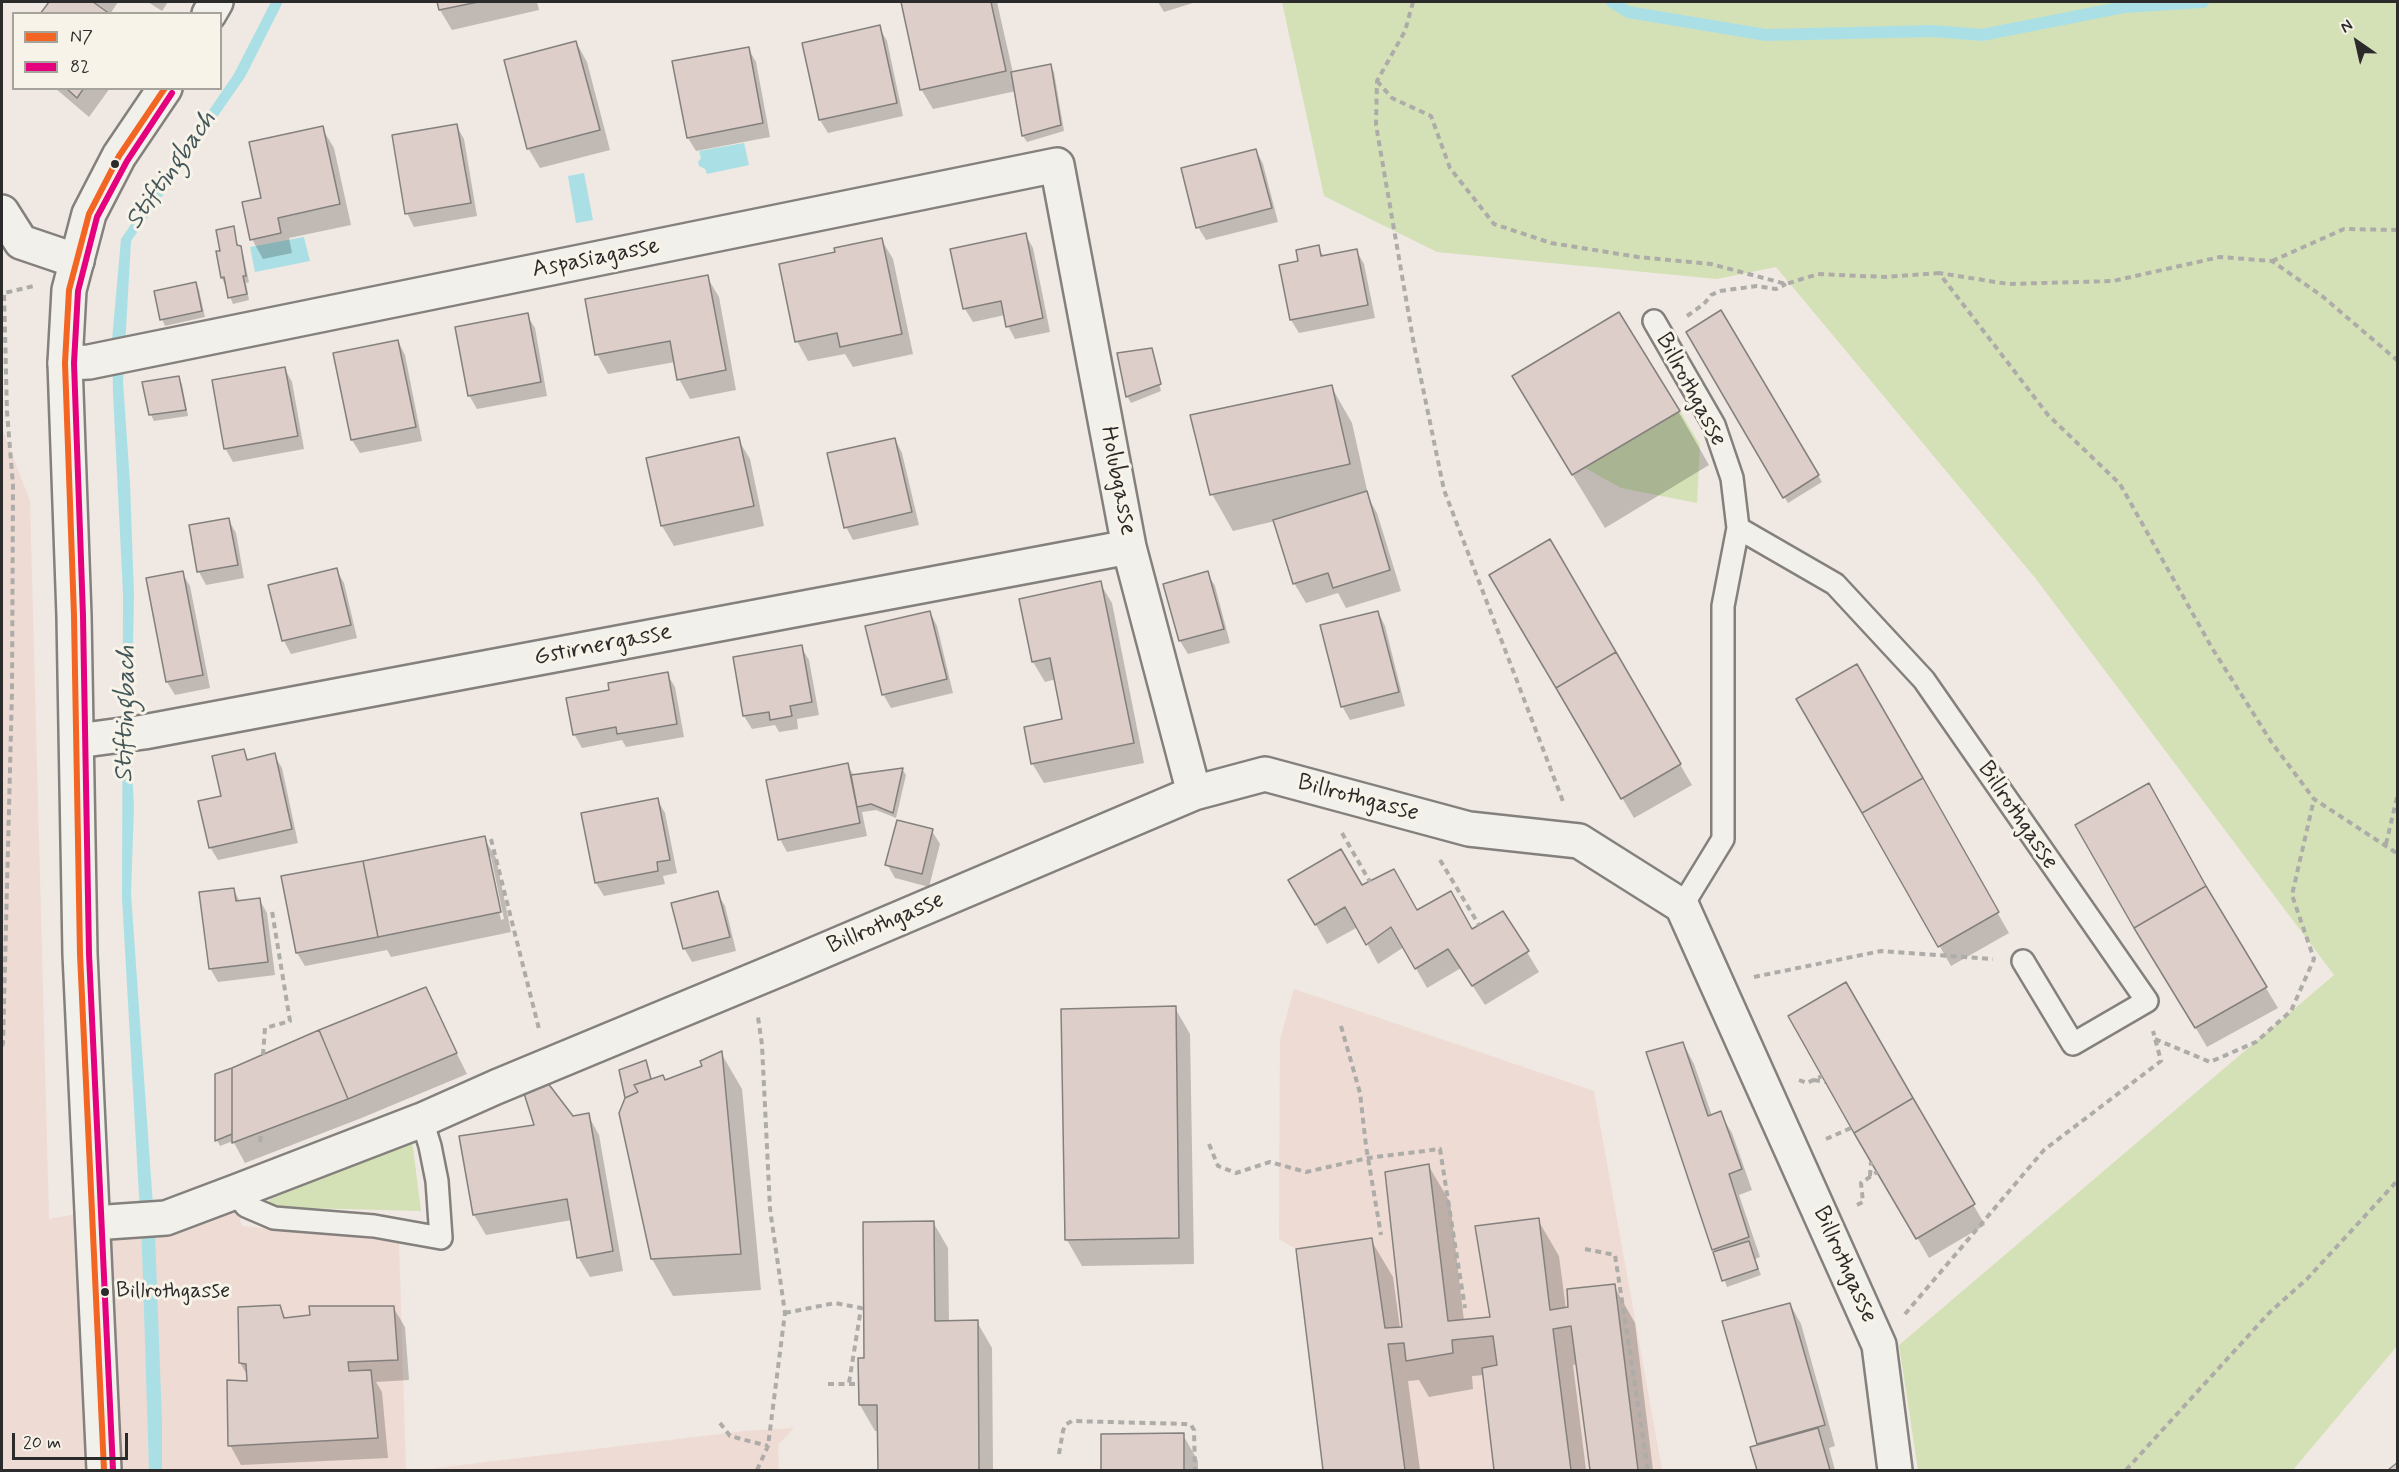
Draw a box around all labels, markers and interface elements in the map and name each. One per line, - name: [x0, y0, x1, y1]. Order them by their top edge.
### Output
- legend: [12, 12, 222, 90]
- north arrow: [2327, 12, 2387, 72]
- text: N: [2336, 15, 2357, 38]
- text: N7: [70, 25, 93, 49]
- text: 82: [70, 55, 90, 79]
- water label: Stiftingbach: [120, 106, 224, 236]
- unlabelled marker: [109, 158, 121, 170]
- street label: Aspasiagasse: [530, 233, 662, 285]
- street label: Billrothgasse: [1648, 328, 1732, 452]
- street label: Holubgasse: [1092, 424, 1142, 538]
- street label: Gstirnergasse: [532, 619, 674, 673]
- water label: Stiftingbach: [110, 645, 144, 783]
- street label: Billrothgasse: [1970, 756, 2064, 876]
- street label: Billrothgasse: [1294, 769, 1422, 829]
- street label: Billrothgasse: [823, 886, 949, 962]
- street label: Billrothgasse: [1806, 1202, 1882, 1328]
- place label: Billrothgasse: [116, 1279, 230, 1305]
- marker: Billrothgasse: [99, 1286, 111, 1298]
- scale bar: [15, 1421, 130, 1459]
- text: 20 m: [23, 1431, 61, 1455]

